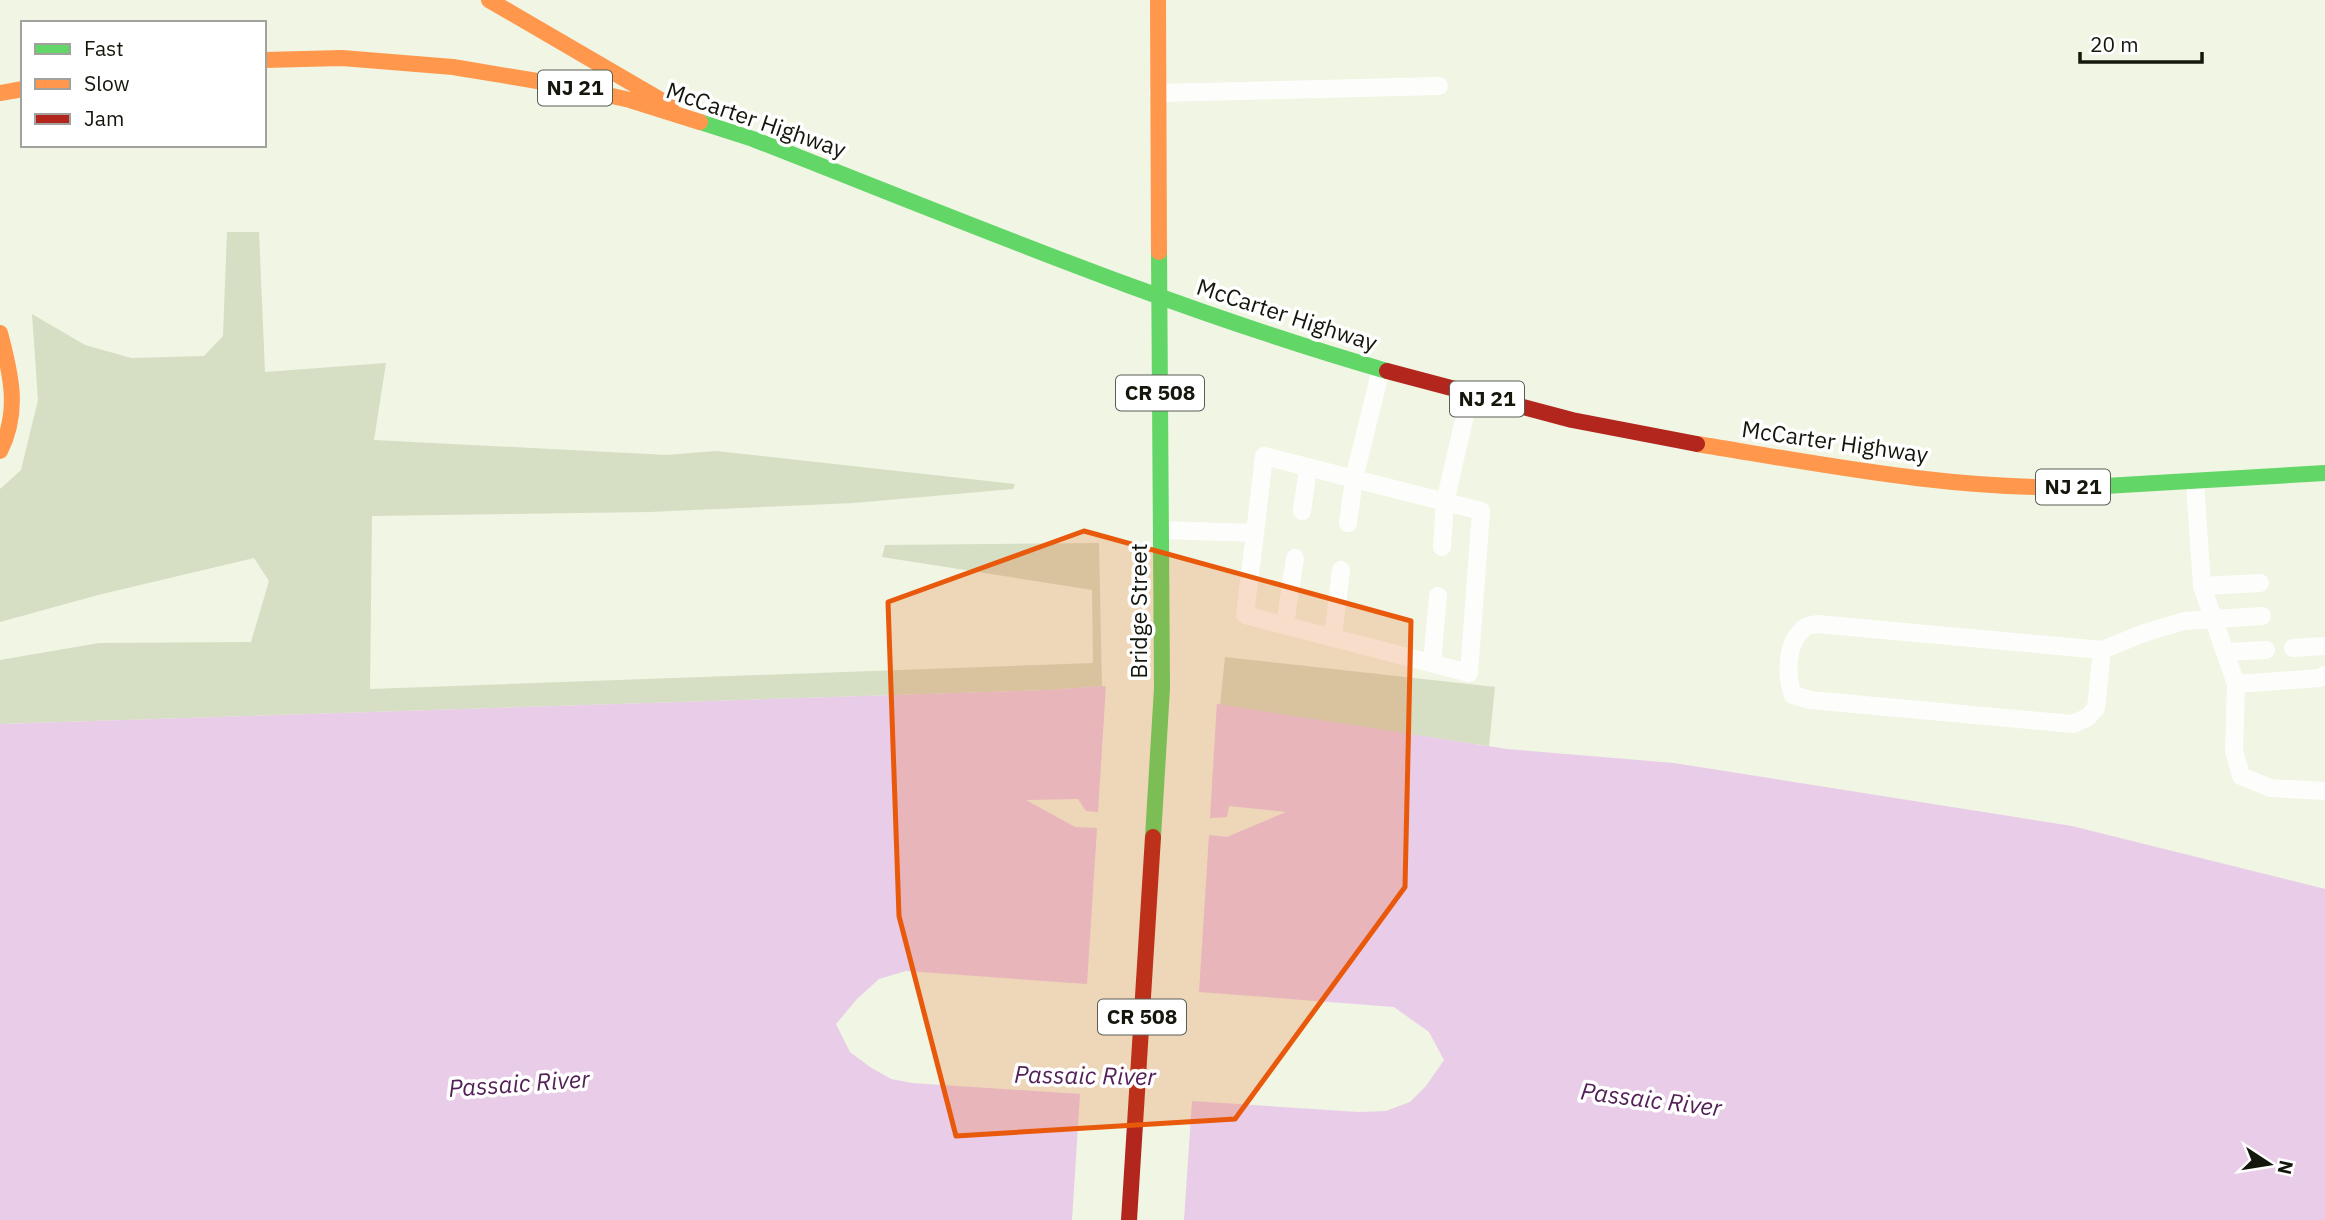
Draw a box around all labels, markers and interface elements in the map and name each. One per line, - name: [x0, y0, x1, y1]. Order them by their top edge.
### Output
- legend: [21, 21, 266, 147]
- scale bar: [2080, 21, 2202, 65]
- text: 20 m: [2090, 30, 2139, 58]
- text: Fast: [84, 34, 124, 62]
- text: Slow: [84, 69, 130, 97]
- road number: NJ 21: [538, 70, 612, 106]
- street label: McCarter Highway: [663, 74, 851, 164]
- text: Jam: [84, 104, 124, 132]
- street label: McCarter Highway: [1193, 271, 1382, 358]
- road number: CR 508: [1116, 376, 1204, 410]
- road number: NJ 21: [1450, 382, 1524, 416]
- street label: McCarter Highway: [1740, 413, 1931, 469]
- road number: NJ 21: [2036, 470, 2110, 504]
- street label: Bridge Street: [1123, 543, 1153, 679]
- road number: CR 508: [1098, 1000, 1186, 1034]
- water label: Passaic River: [1014, 1058, 1157, 1092]
- water label: Passaic River: [447, 1062, 592, 1104]
- water label: Passaic River: [1579, 1074, 1725, 1124]
- north arrow: [2234, 1129, 2304, 1199]
- text: N: [2272, 1158, 2299, 1177]

